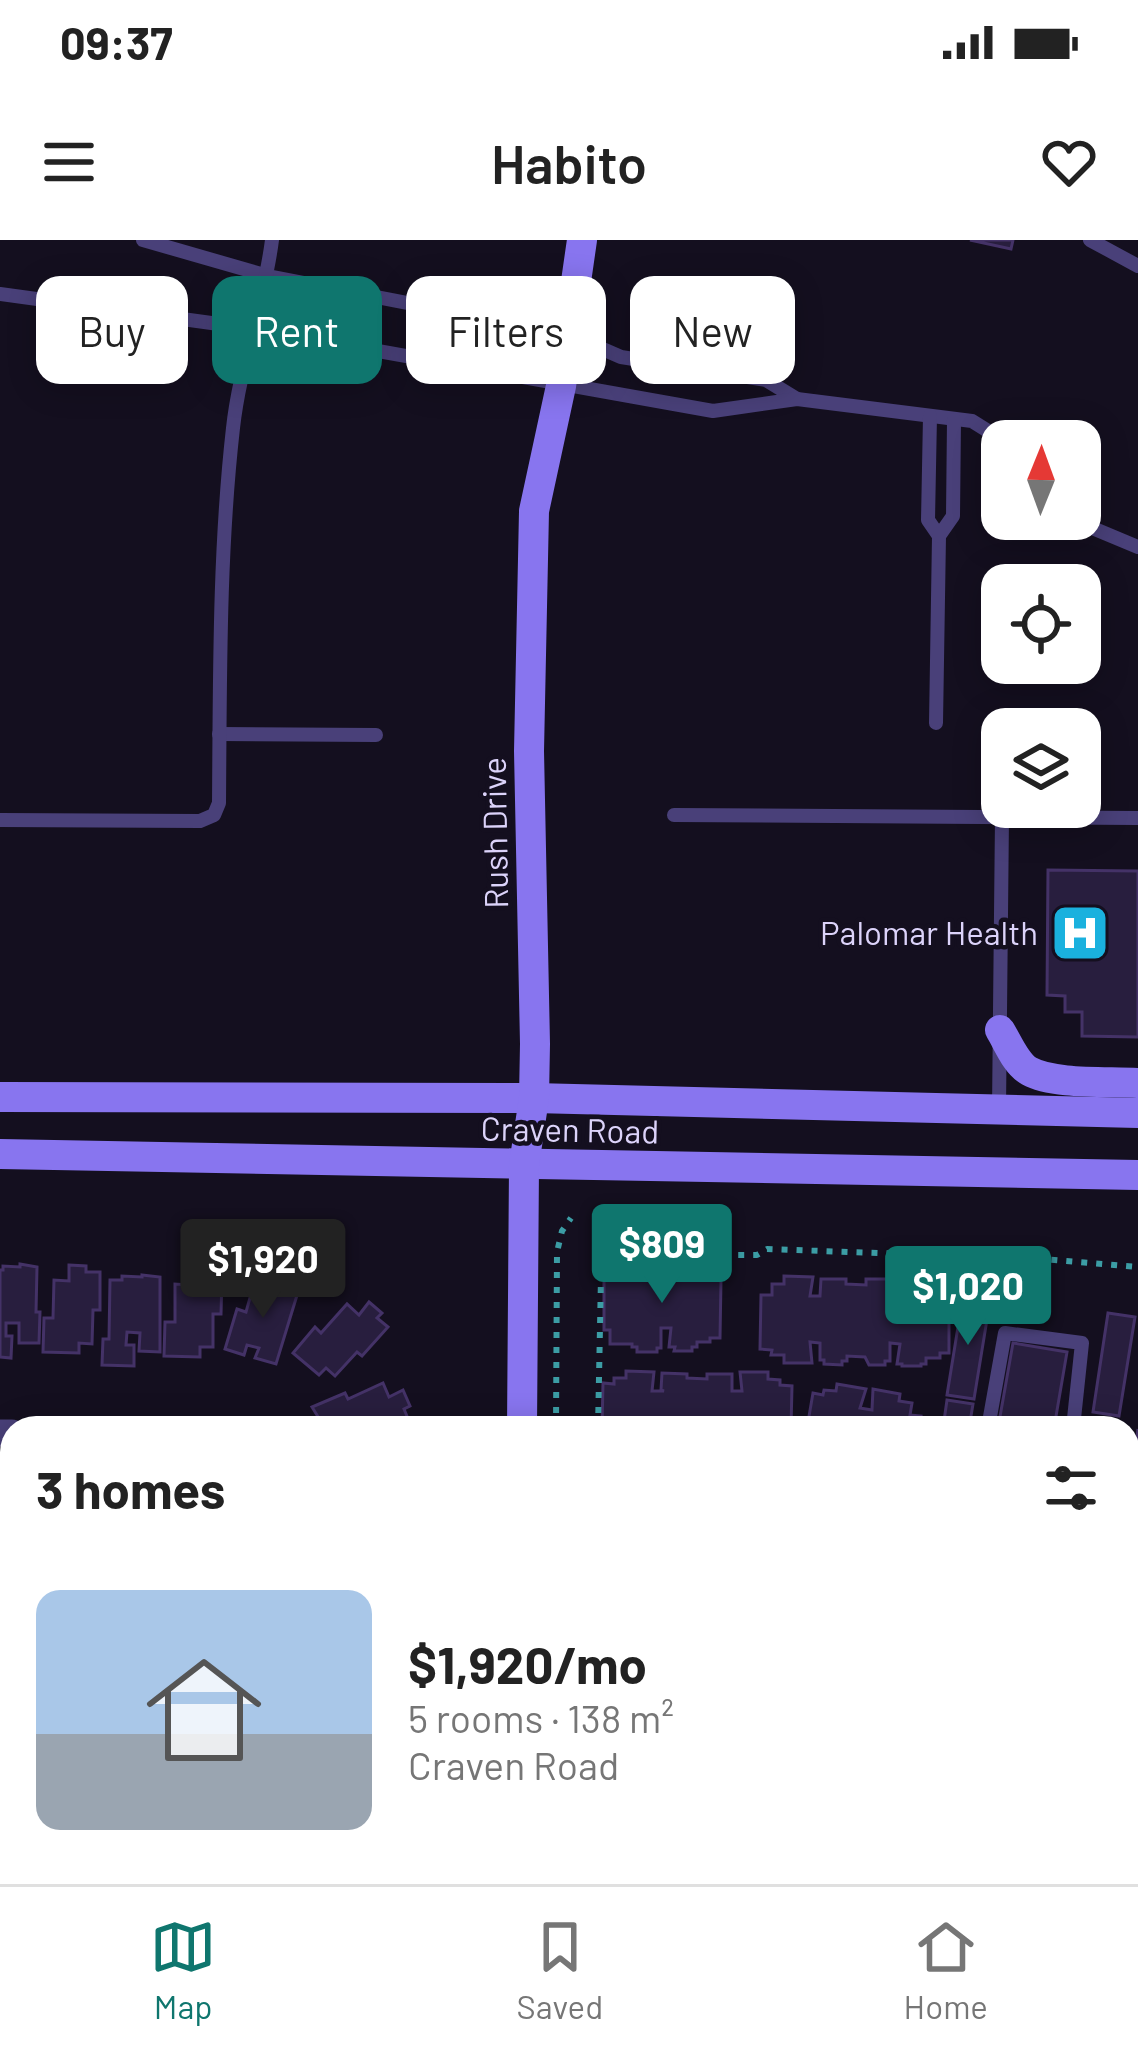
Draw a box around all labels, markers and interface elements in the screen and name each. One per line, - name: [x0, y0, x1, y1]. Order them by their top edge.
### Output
- text: 09:37: [60, 15, 173, 69]
- icon: menu: [36, 129, 102, 195]
- icon: heart: [1036, 129, 1102, 195]
- text: Habito: [491, 130, 647, 195]
- chip: Buy: [36, 276, 188, 384]
- chip: Rent: [212, 276, 382, 384]
- chip: Filters: [406, 276, 606, 384]
- chip: New: [630, 276, 795, 384]
- north arrow: [981, 420, 1101, 540]
- map controls: [981, 420, 1101, 828]
- button: locate: [981, 564, 1101, 684]
- button: layers: [981, 708, 1101, 828]
- street label: Rush Drive: [473, 757, 515, 909]
- hospital icon: Palomar Health: [1049, 902, 1111, 964]
- place label: Palomar Health: [820, 912, 1038, 952]
- street label: Craven Road: [480, 1107, 660, 1151]
- pin: $809: [591, 1204, 733, 1306]
- pin: $1,920: [165, 1219, 361, 1321]
- text: $809: [619, 1219, 705, 1266]
- text: $1,920: [207, 1234, 319, 1281]
- pin: $1,020: [870, 1246, 1066, 1348]
- text: $1,020: [912, 1261, 1024, 1308]
- icon: filters: [1038, 1455, 1104, 1521]
- text: 3 homes: [36, 1458, 225, 1519]
- text: $1,920/mo: [408, 1633, 647, 1694]
- icon: home: [132, 1638, 276, 1782]
- text: 5 rooms · 138 m²: [408, 1694, 674, 1741]
- text: Craven Road: [408, 1741, 619, 1788]
- tab: Map: [150, 1914, 216, 2026]
- tab: Saved: [517, 1914, 603, 2026]
- tab: Home: [904, 1914, 988, 2026]

